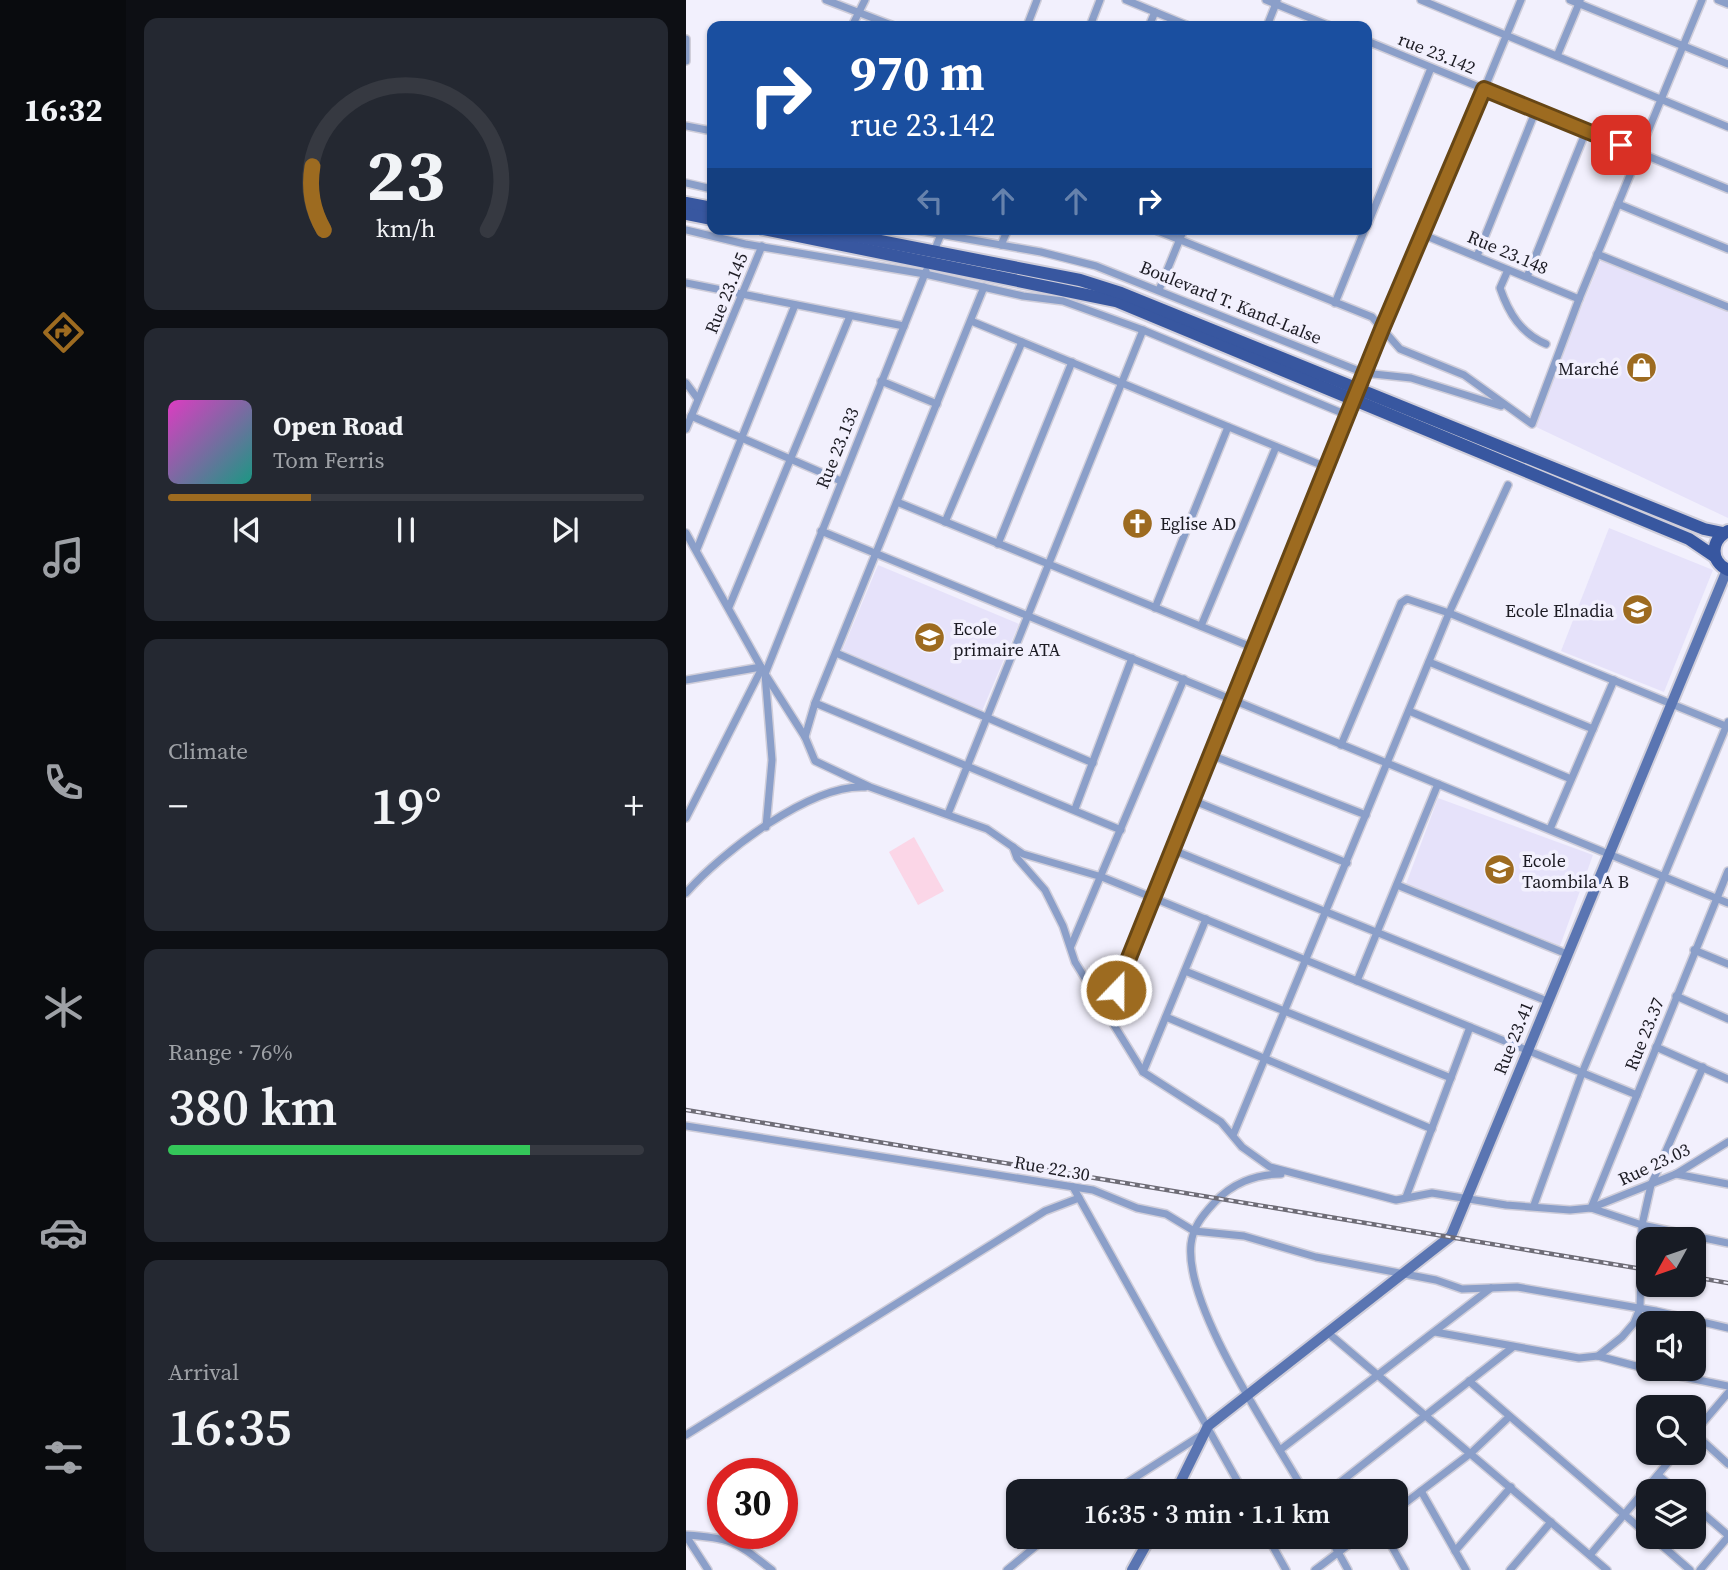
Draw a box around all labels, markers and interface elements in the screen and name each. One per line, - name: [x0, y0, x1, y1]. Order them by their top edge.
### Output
- street label: rue 23.142: [1394, 26, 1480, 80]
- text: 970 m: [850, 39, 985, 106]
- icon: right: [735, 49, 826, 140]
- text: 16:32: [24, 88, 102, 132]
- text: rue 23.142: [850, 103, 995, 147]
- pin: [1591, 115, 1651, 175]
- text: 23: [367, 126, 445, 225]
- icon: arrive: [1602, 126, 1640, 164]
- icon: left: [911, 182, 949, 220]
- icon: ahead: [984, 182, 1022, 220]
- icon: ahead: [1057, 182, 1095, 220]
- icon: right: [1130, 182, 1168, 220]
- text: km/h: [376, 211, 436, 245]
- street label: Rue 23.148: [1464, 224, 1552, 280]
- street label: Rue 23.145: [698, 249, 754, 337]
- street label: Boulevard T. Kand-Lalse: [1136, 254, 1326, 350]
- icon: directions: [39, 308, 88, 357]
- shop icon: Marché: [1625, 351, 1659, 385]
- place label: Marché: [1558, 356, 1619, 381]
- street label: Rue 23.133: [809, 404, 865, 492]
- text: Open Road: [273, 408, 404, 444]
- text: Tom Ferris: [273, 444, 384, 476]
- church icon: Eglise AD: [1120, 506, 1154, 540]
- icon: previous: [228, 511, 266, 549]
- icon: pause: [387, 511, 425, 549]
- icon: next: [546, 511, 584, 549]
- place label: Eglise AD: [1160, 511, 1236, 536]
- icon: music: [39, 533, 88, 582]
- school or university icon: Ecole Elnadia: [1620, 593, 1654, 627]
- place label: Ecole Elnadia: [1505, 598, 1615, 623]
- place label: Ecole primaire ATA: [953, 616, 1060, 662]
- school or university icon: Ecole primaire ATA: [913, 621, 947, 655]
- text: Climate: [168, 735, 248, 767]
- icon: phone: [39, 758, 88, 807]
- text: 19°: [370, 770, 442, 841]
- text: −: [168, 780, 188, 832]
- text: +: [624, 780, 644, 832]
- place label: Ecole Taombila A B: [1522, 848, 1629, 894]
- school or university icon: Ecole Taombila A B: [1482, 853, 1516, 887]
- position arrow: [1079, 953, 1153, 1027]
- icon: climate: [39, 983, 88, 1032]
- street label: Rue 23.37: [1618, 994, 1670, 1074]
- street label: Rue 23.41: [1487, 998, 1539, 1078]
- text: Range · 76%: [168, 1036, 293, 1068]
- text: 380 km: [168, 1071, 337, 1142]
- street label: Rue 23.03: [1614, 1136, 1694, 1192]
- street label: Rue 22.30: [1012, 1149, 1092, 1187]
- icon: car: [39, 1208, 88, 1257]
- north arrow: [1636, 1227, 1706, 1297]
- map controls: [1636, 1227, 1706, 1549]
- button: sound: [1636, 1311, 1706, 1381]
- text: Arrival: [168, 1356, 239, 1388]
- text: 16:35: [168, 1391, 292, 1462]
- button: search: [1636, 1395, 1706, 1465]
- icon: filters: [39, 1433, 88, 1482]
- speed limit sign: 30: [707, 1458, 798, 1549]
- button: layers: [1636, 1479, 1706, 1549]
- text: 16:35 · 3 min · 1.1 km: [1084, 1496, 1330, 1532]

